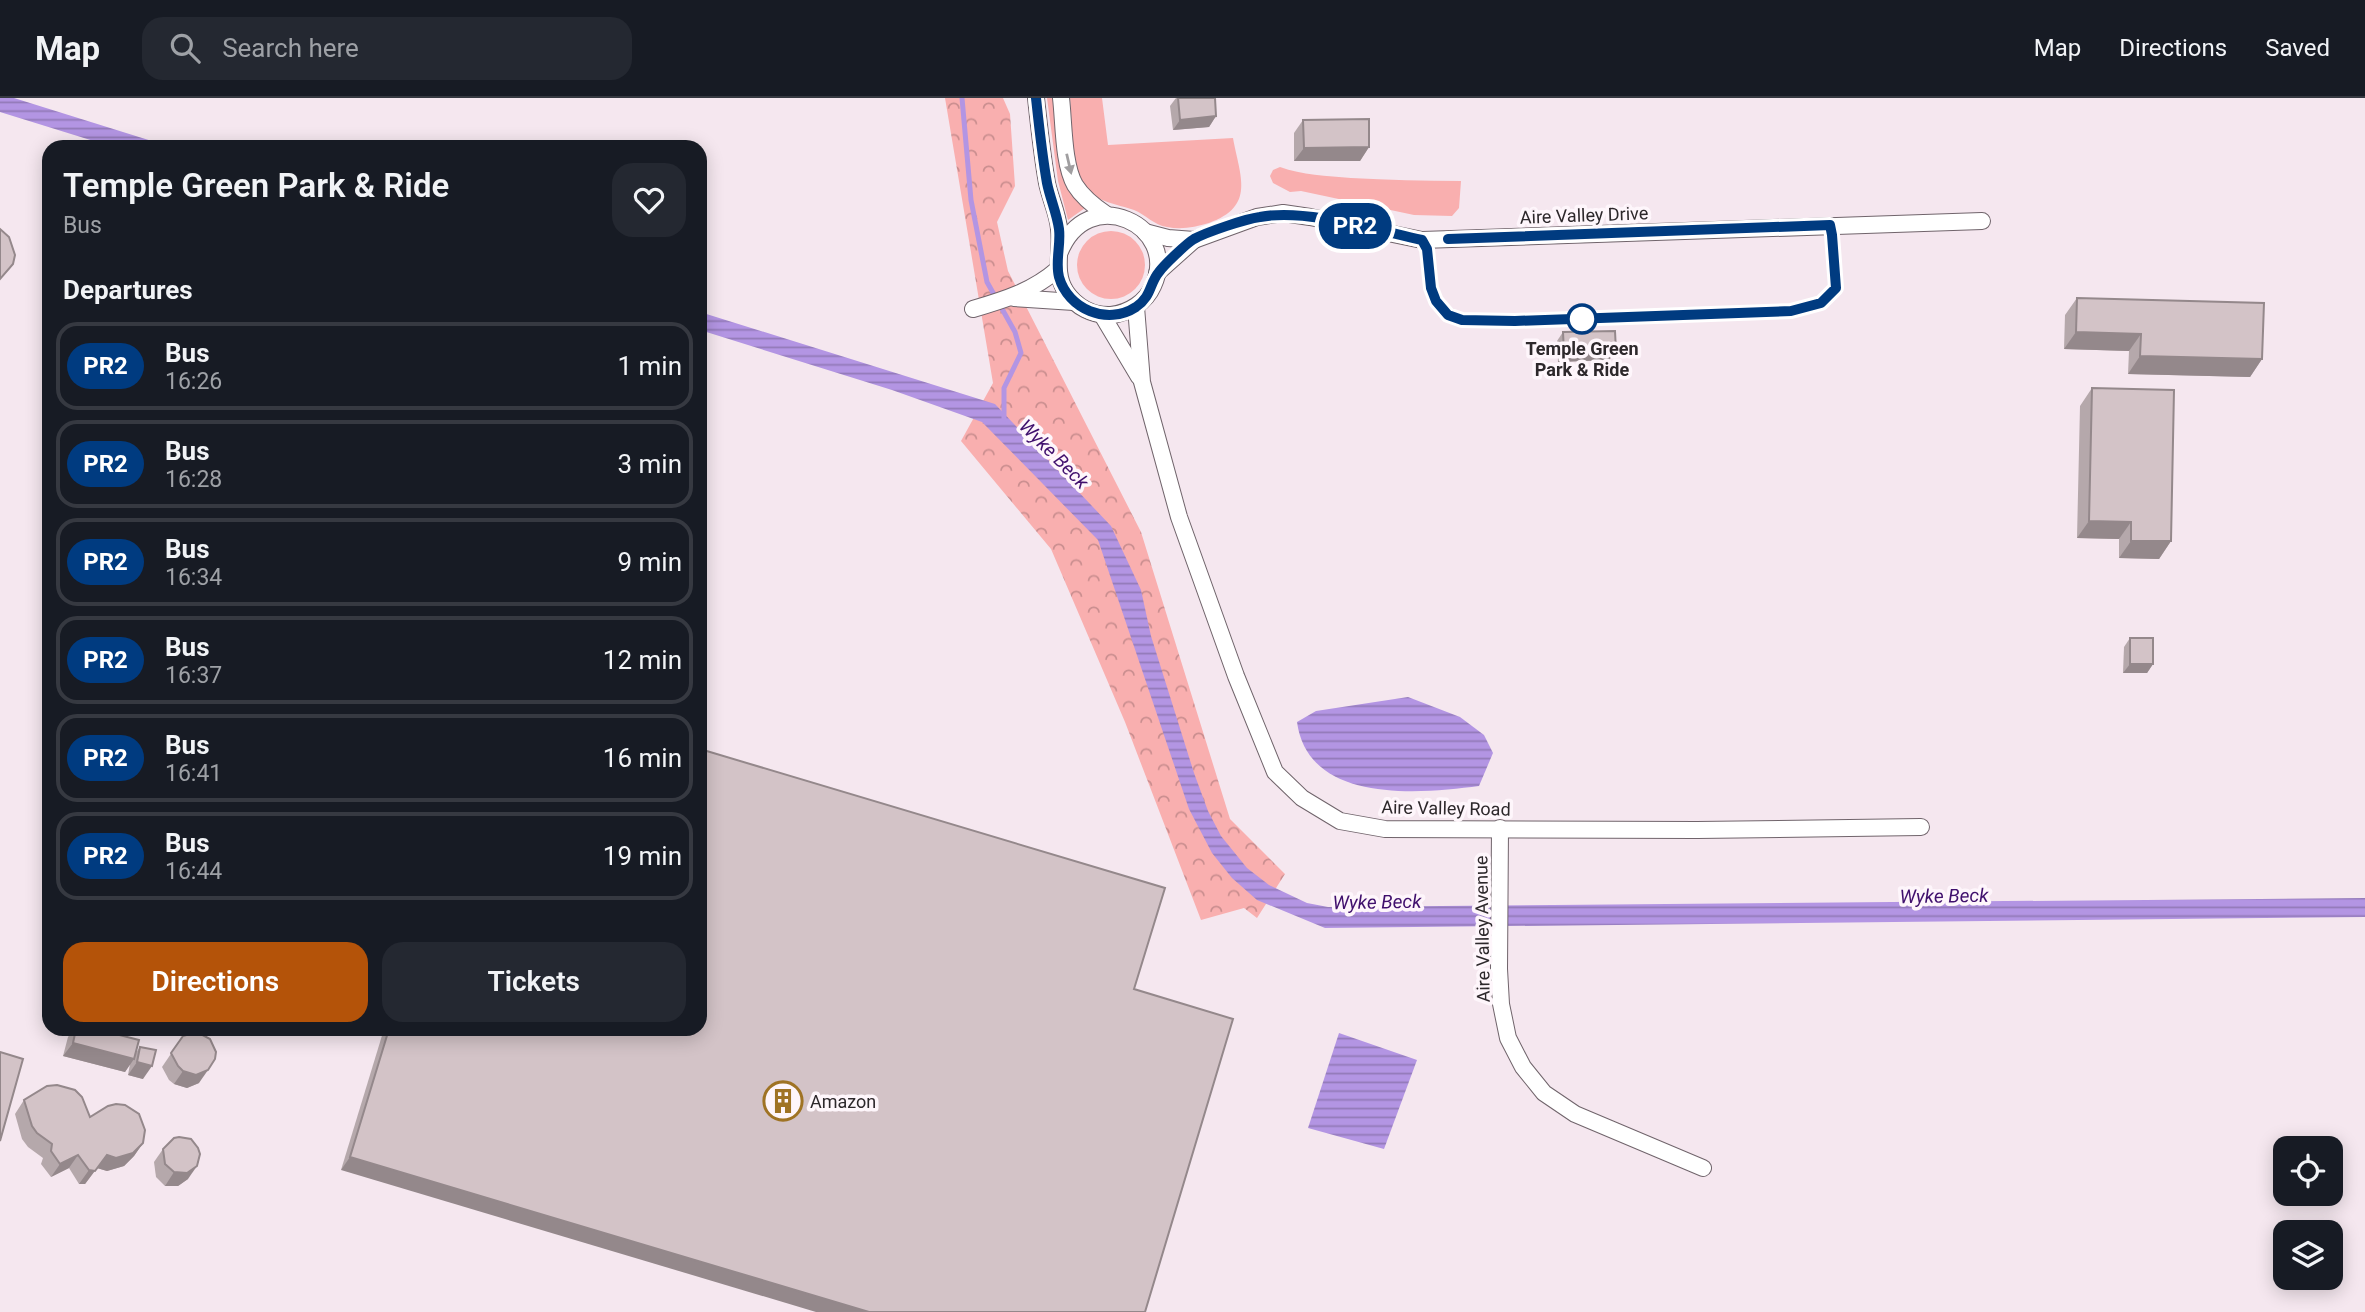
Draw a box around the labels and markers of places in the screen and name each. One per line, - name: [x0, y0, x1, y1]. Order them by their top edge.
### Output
- marker: Temple Green Park & Ride: [1567, 304, 1597, 334]
- place label: Temple Green Park & Ride: [1526, 338, 1638, 380]
- building icon: Amazon: [762, 1080, 804, 1122]
- place label: Amazon: [810, 1091, 876, 1112]

